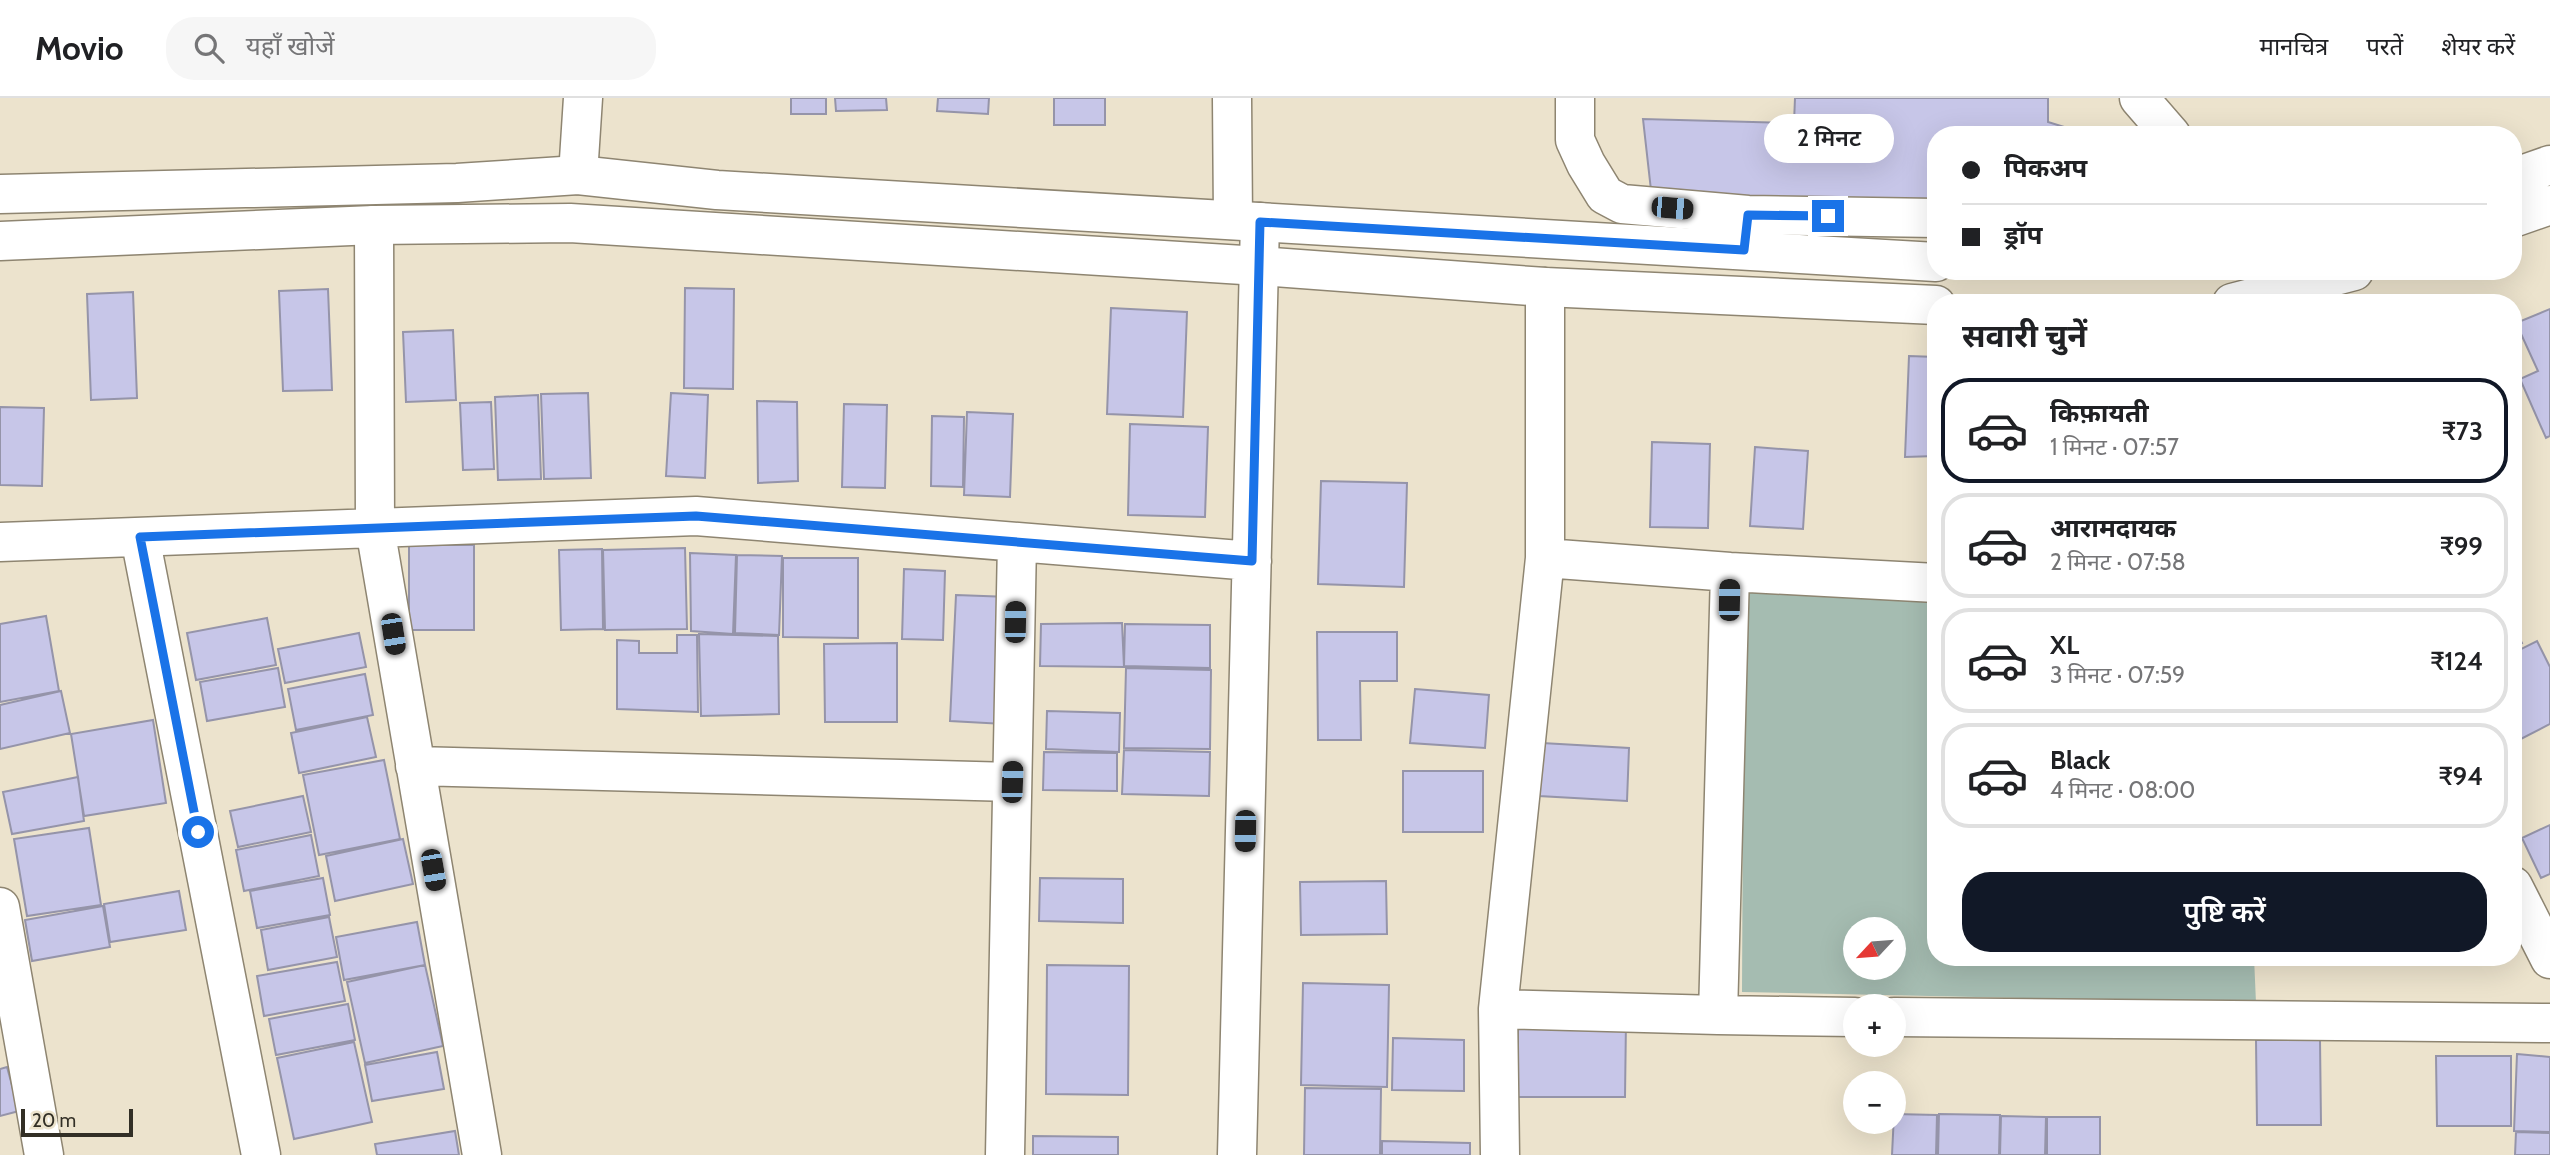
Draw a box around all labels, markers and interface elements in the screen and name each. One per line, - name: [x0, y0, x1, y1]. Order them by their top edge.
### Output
- search box: [166, 17, 656, 80]
- text: Movio: [35, 28, 124, 68]
- icon: search: [190, 29, 228, 67]
- text: यहाँ खोजें: [246, 30, 334, 62]
- text: मानचित्र: [2260, 32, 2328, 61]
- text: परतें: [2366, 32, 2403, 61]
- text: शेयर करें: [2441, 32, 2515, 61]
- callout: 2 मिनट: [1763, 115, 1893, 164]
- text: 2 मिनट: [1797, 124, 1861, 152]
- text: पिकअप: [2004, 152, 2087, 184]
- car: [1651, 196, 1694, 220]
- route end: [1812, 200, 1844, 232]
- text: ड्रॉप: [2004, 219, 2042, 251]
- text: सवारी चुनें: [1962, 316, 2087, 355]
- text: किफ़ायती: [2050, 397, 2149, 429]
- icon: car: [1966, 399, 2029, 462]
- text: ₹73: [2442, 415, 2483, 447]
- text: 1 मिनट · 07:57: [2050, 433, 2179, 461]
- text: आरामदायक: [2050, 512, 2176, 544]
- icon: car: [1966, 514, 2029, 577]
- text: ₹99: [2440, 530, 2483, 562]
- text: 2 मिनट · 07:58: [2050, 548, 2186, 576]
- car: [1719, 579, 1740, 621]
- car: [1005, 601, 1026, 643]
- car: [380, 612, 407, 656]
- icon: car: [1966, 629, 2029, 692]
- text: XL: [2050, 629, 2079, 661]
- text: ₹124: [2430, 645, 2483, 677]
- text: 3 मिनट · 07:59: [2050, 661, 2185, 689]
- icon: car: [1966, 744, 2029, 807]
- text: Black: [2050, 744, 2110, 776]
- text: ₹94: [2439, 760, 2483, 792]
- car: [1001, 761, 1024, 803]
- text: 4 मिनट · 08:00: [2050, 776, 2195, 804]
- car: [1235, 810, 1256, 852]
- route start: [182, 816, 214, 848]
- car: [420, 847, 447, 893]
- button: पुष्टि करें: [1962, 872, 2487, 952]
- north arrow: [1843, 917, 1906, 980]
- map controls: [1843, 917, 1906, 1134]
- button: +: [1843, 994, 1906, 1057]
- button: −: [1843, 1071, 1906, 1134]
- scale bar: [21, 1106, 133, 1138]
- text: 20 m: [32, 1109, 76, 1132]

